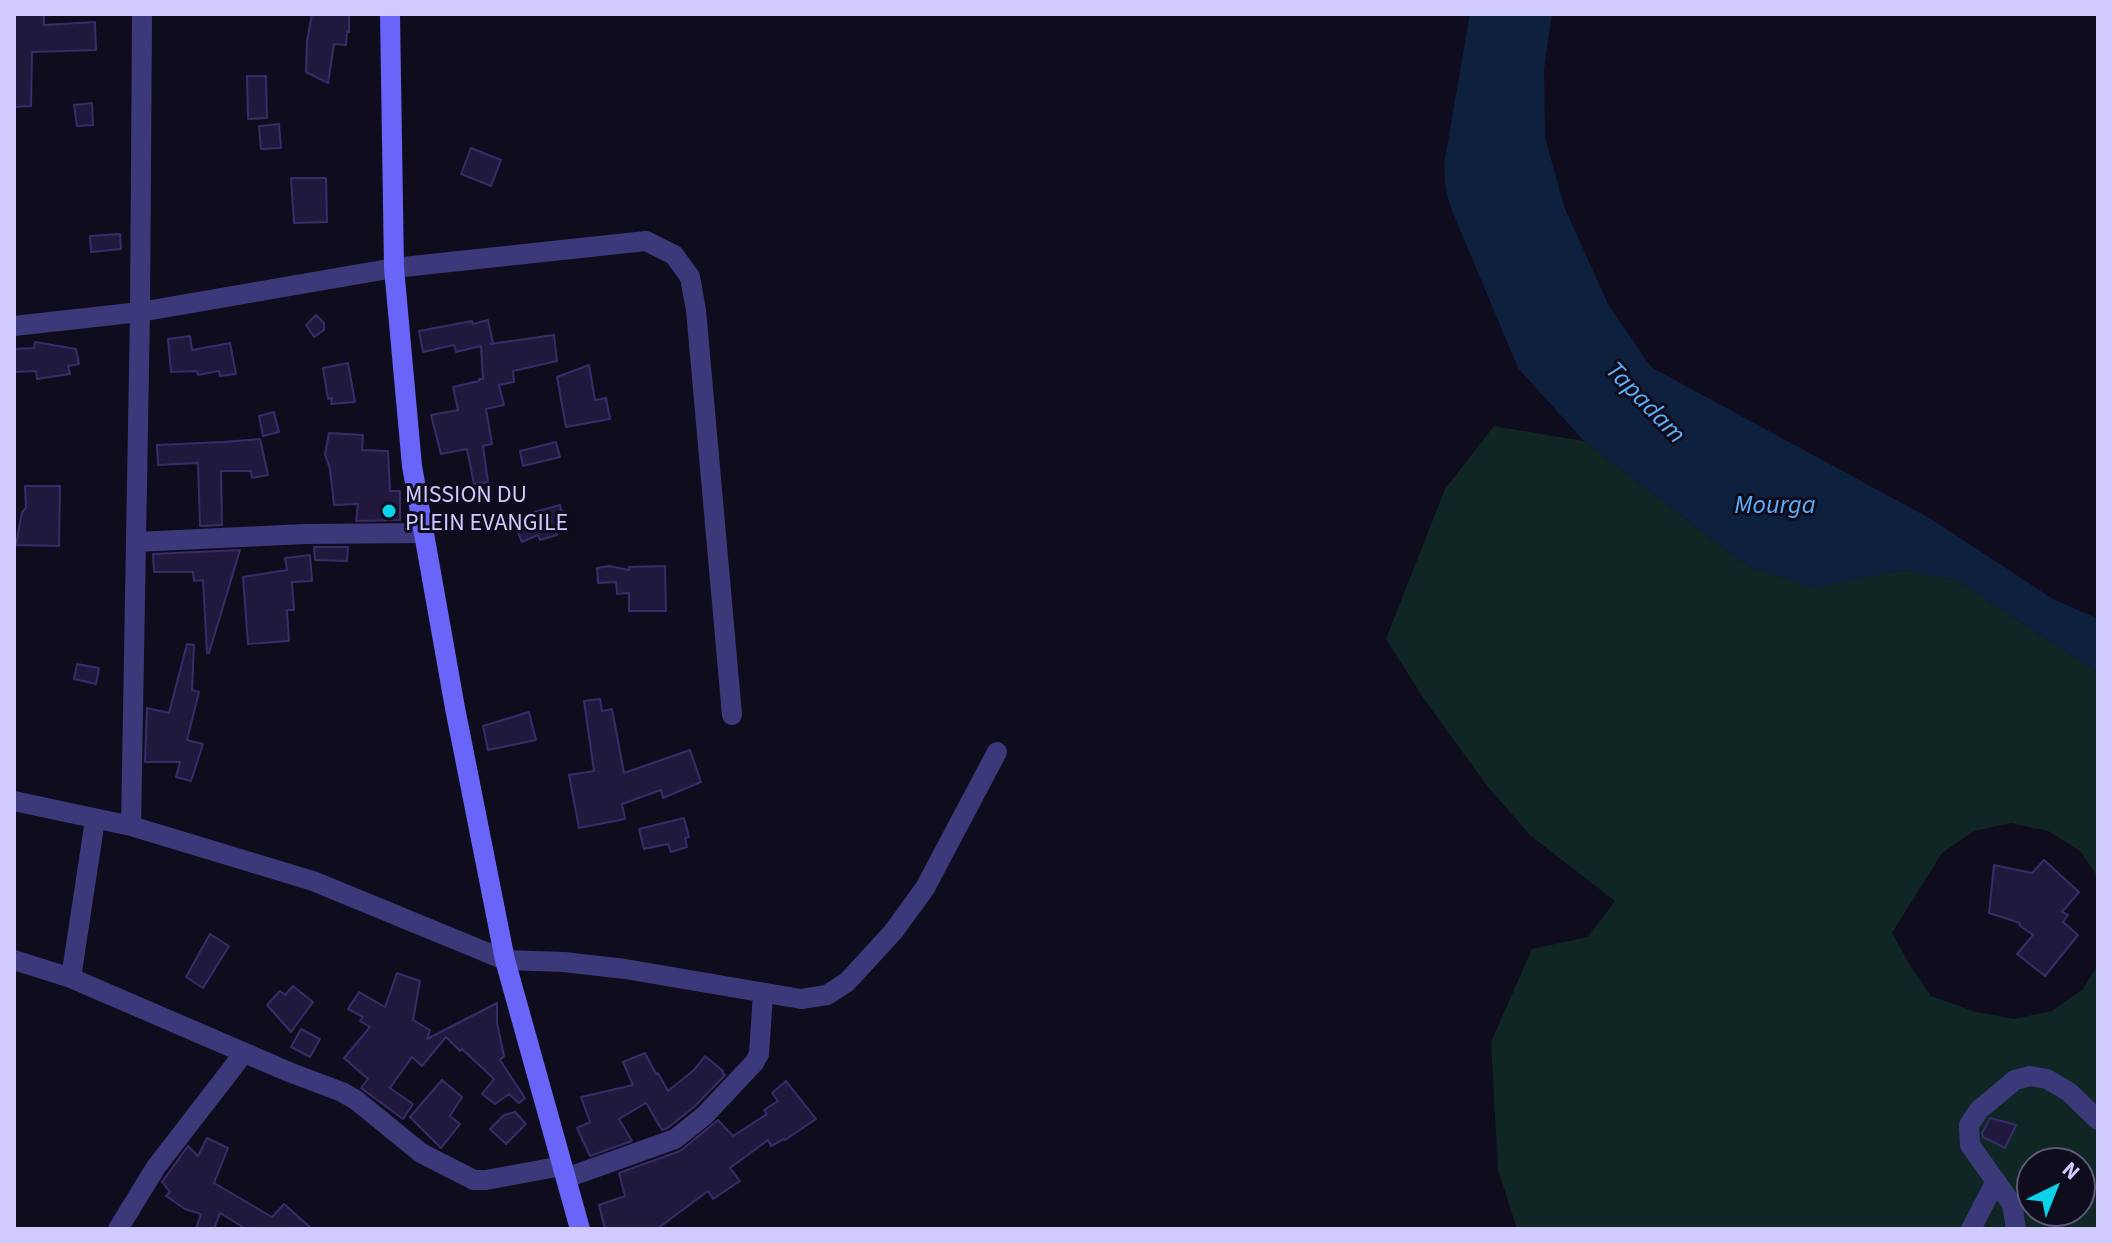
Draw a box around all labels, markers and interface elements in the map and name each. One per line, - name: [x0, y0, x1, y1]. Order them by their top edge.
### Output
- water label: Tapadam: [1597, 357, 1691, 451]
- place label: MISSION DU PLEIN EVANGILE: [405, 483, 568, 539]
- water label: Mourga: [1734, 491, 1816, 523]
- marker: MISSION DU PLEIN EVANGILE: [380, 502, 398, 520]
- north arrow: [2016, 1147, 2096, 1227]
- text: N: [2055, 1154, 2087, 1188]

